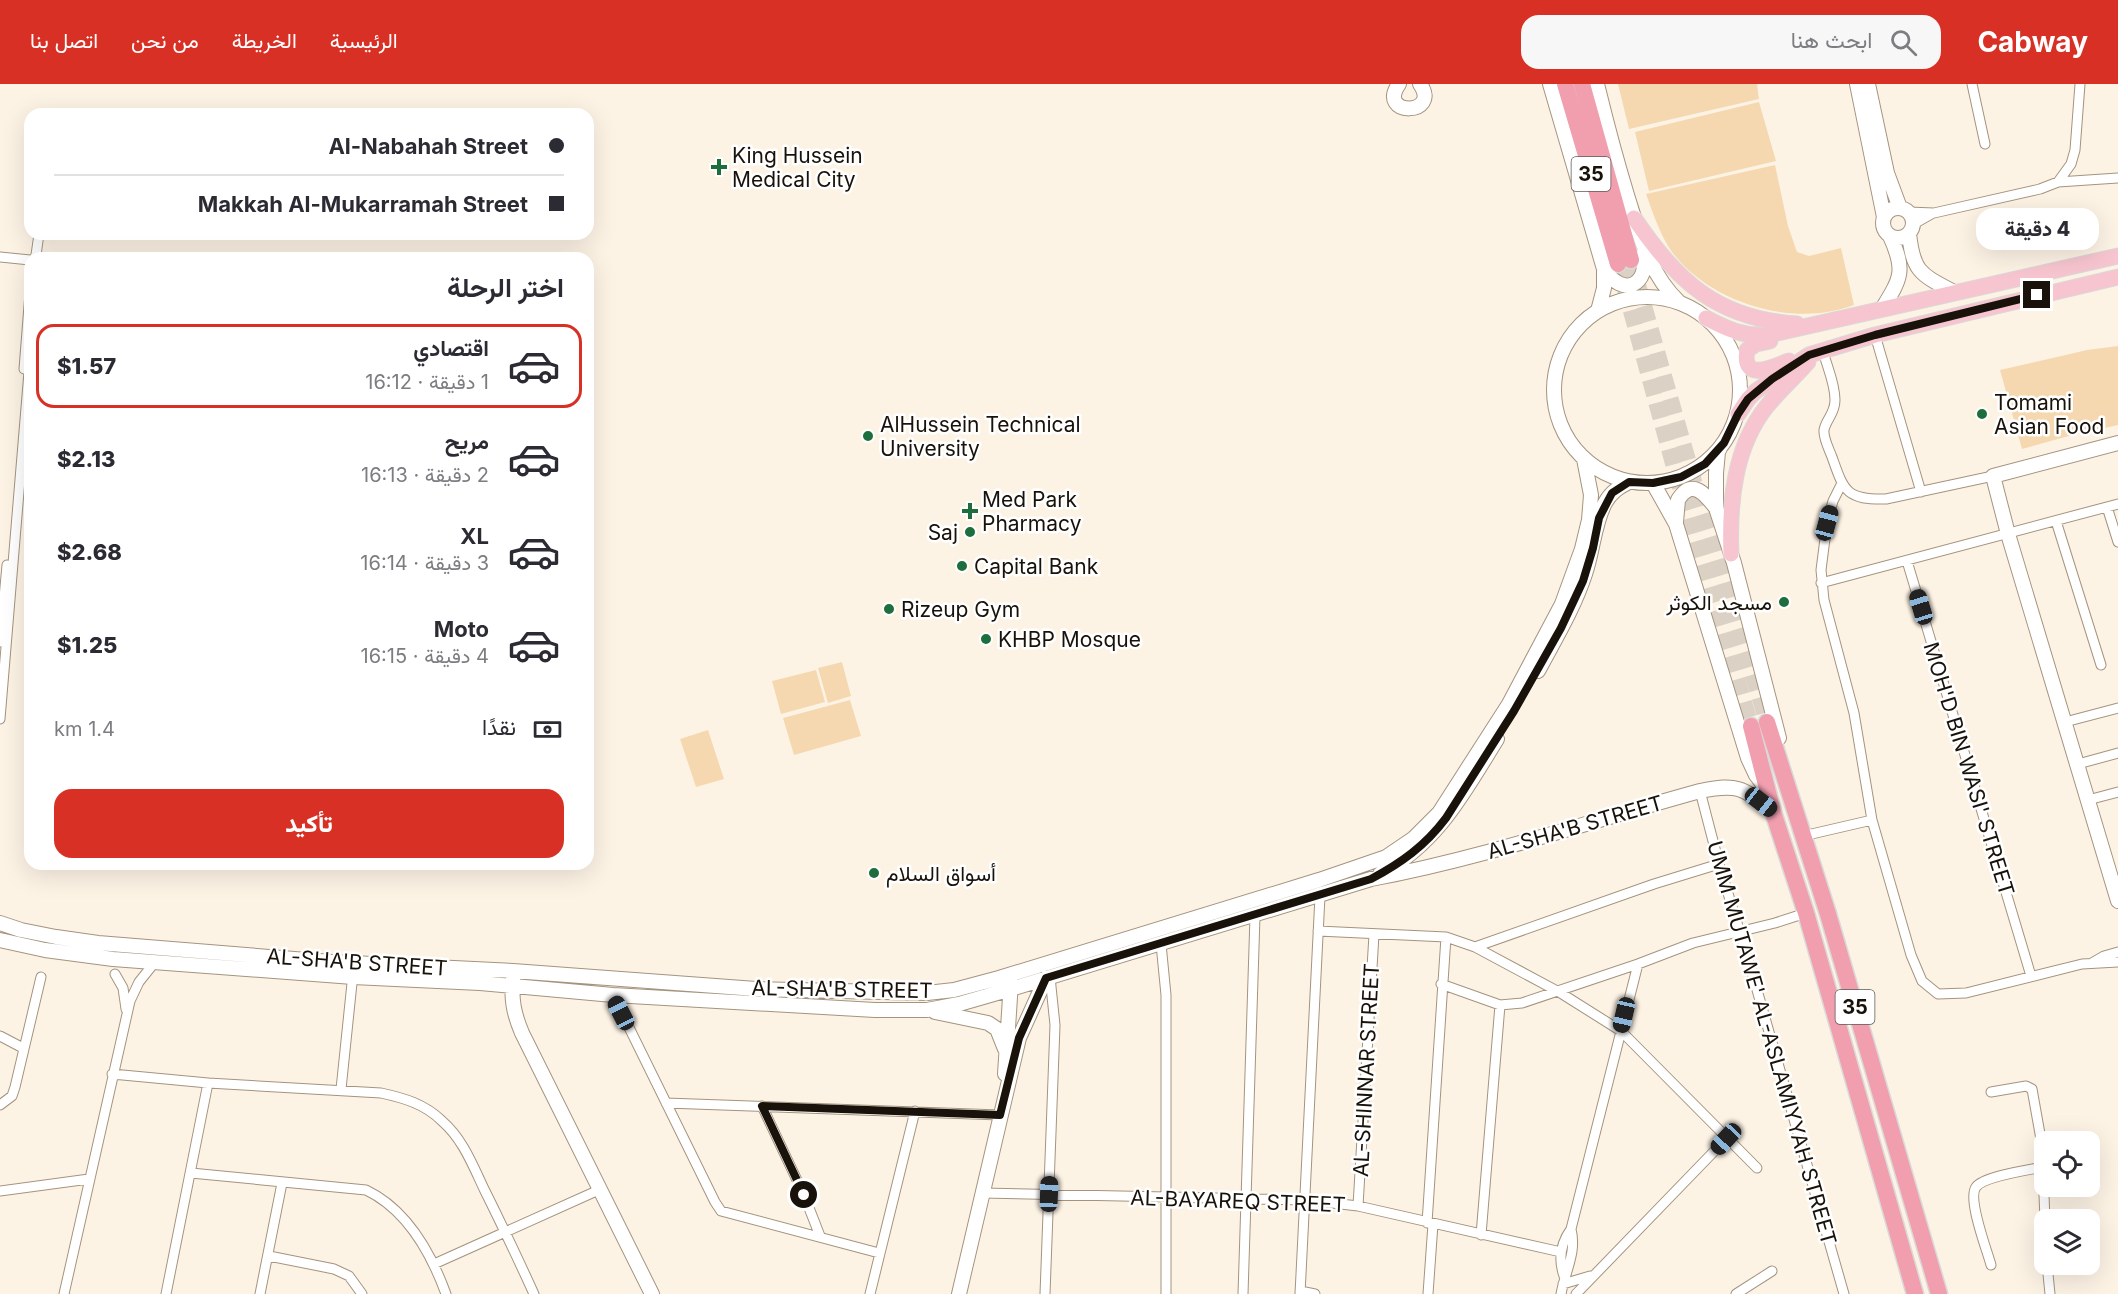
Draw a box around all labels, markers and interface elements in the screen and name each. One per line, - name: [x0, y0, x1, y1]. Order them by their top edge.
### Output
- search box: [1521, 15, 1941, 69]
- text: Cabway: [1977, 25, 2088, 59]
- icon: search: [1887, 26, 1920, 59]
- text: ابحث هنا: [1791, 27, 1872, 53]
- text: اتصل بنا: [30, 28, 98, 53]
- text: من نحن: [131, 28, 199, 53]
- text: الخريطة: [232, 28, 297, 53]
- text: الرئيسية: [330, 28, 398, 53]
- text: Al-Nabahah Street: [328, 133, 528, 159]
- place label: King Hussein Medical City: [732, 143, 863, 192]
- road number: 35: [1572, 157, 1610, 191]
- marker: King Hussein Medical City: [710, 158, 728, 176]
- text: Makkah Al-Mukarramah Street: [198, 191, 528, 217]
- callout: 4 دقيقة: [1976, 208, 2098, 250]
- text: 4 دقيقة: [2005, 217, 2070, 241]
- text: اختر الرحلة: [447, 271, 564, 304]
- route end: [2023, 281, 2050, 308]
- text: اقتصادي: [413, 335, 489, 361]
- icon: car: [507, 339, 561, 393]
- text: $1.57: [57, 353, 116, 379]
- text: 1 دقيقة · 16:12: [365, 370, 489, 394]
- place label: Tomami Asian Food: [1994, 390, 2104, 439]
- marker: Tomami Asian Food: [1975, 407, 1989, 421]
- place label: AlHussein Technical University: [880, 412, 1081, 461]
- text: مريح: [445, 428, 489, 454]
- marker: AlHussein Technical University: [861, 429, 875, 443]
- icon: car: [507, 432, 561, 486]
- text: $2.13: [57, 446, 115, 472]
- text: 2 دقيقة · 16:13: [361, 463, 489, 487]
- place label: Med Park Pharmacy: [982, 487, 1082, 536]
- car: [1814, 503, 1840, 543]
- marker: Med Park Pharmacy: [963, 504, 977, 518]
- place label: Saj: [928, 520, 958, 545]
- text: XL: [460, 523, 489, 549]
- icon: car: [507, 525, 561, 579]
- marker: Saj: [963, 525, 977, 539]
- text: $2.68: [57, 539, 122, 565]
- text: 3 دقيقة · 16:14: [360, 551, 489, 575]
- place label: Capital Bank: [974, 554, 1099, 579]
- marker: Capital Bank: [955, 559, 969, 573]
- car: [1907, 587, 1935, 627]
- place label: مسجد الكوثر: [1665, 590, 1772, 616]
- marker: مسجد الكوثر: [1777, 595, 1791, 609]
- place label: Rizeup Gym: [901, 597, 1020, 622]
- marker: Rizeup Gym: [882, 602, 896, 616]
- text: Moto: [434, 616, 489, 642]
- icon: car: [507, 618, 561, 672]
- place label: KHBP Mosque: [998, 627, 1141, 652]
- text: $1.25: [57, 632, 117, 658]
- marker: KHBP Mosque: [979, 632, 993, 646]
- street label: MOH'D BIN WASI' STREET: [1918, 639, 2020, 899]
- text: 4 دقيقة · 16:15: [361, 644, 489, 668]
- icon: cash: [531, 713, 564, 746]
- text: نقدًا: [482, 714, 516, 740]
- text: 1.4 km: [54, 717, 115, 741]
- car: [1741, 784, 1781, 820]
- button: تأكيد: [54, 789, 564, 858]
- street label: AL-SHA'B STREET: [1484, 790, 1666, 864]
- street label: UMM MUTAWE' AL-ASLAMIYYAH STREET: [1702, 838, 1842, 1248]
- place label: أسواق السلام: [886, 861, 996, 888]
- marker: أسواق السلام: [867, 866, 881, 880]
- street label: AL-SHA'B STREET: [266, 943, 448, 981]
- street label: AL-SHINNAR STREET: [1348, 963, 1384, 1177]
- street label: AL-SHA'B STREET: [751, 975, 933, 1003]
- road number: 35: [1836, 990, 1874, 1024]
- car: [605, 993, 637, 1033]
- car: [1611, 995, 1637, 1035]
- car: [1707, 1120, 1745, 1158]
- map controls: [2034, 1131, 2100, 1275]
- button: locate: [2034, 1131, 2100, 1197]
- car: [1039, 1176, 1059, 1212]
- route start: [790, 1181, 817, 1208]
- street label: AL-BAYAREQ STREET: [1130, 1185, 1346, 1217]
- button: layers: [2034, 1209, 2100, 1275]

